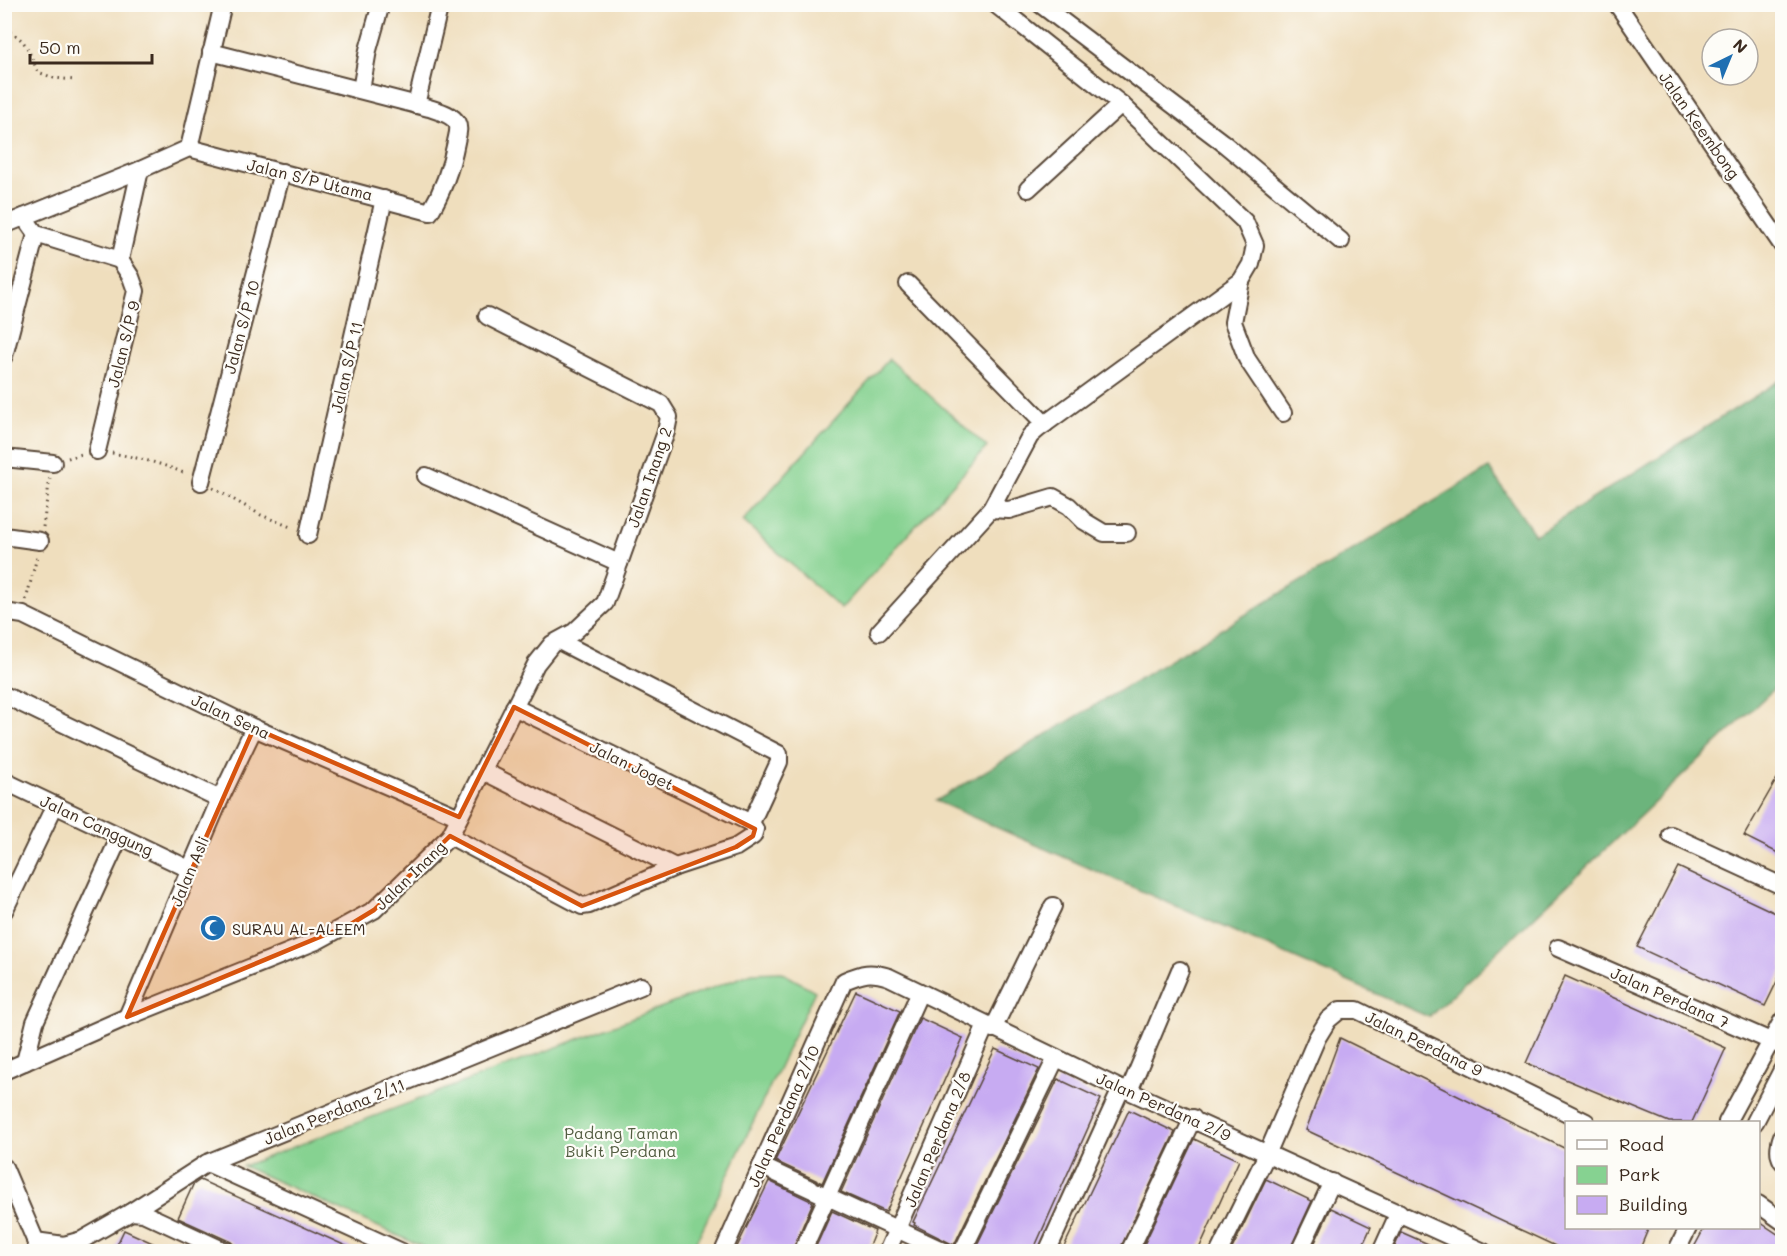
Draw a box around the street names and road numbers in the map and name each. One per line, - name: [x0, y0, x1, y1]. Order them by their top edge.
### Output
- street label: Jalan Keembong: [1655, 67, 1745, 183]
- street label: Jalan S/P Utama: [245, 153, 375, 205]
- street label: Jalan S/P 10: [218, 278, 264, 376]
- street label: Jalan S/P 9: [102, 299, 144, 389]
- street label: Jalan S/P 11: [325, 319, 367, 415]
- street label: Jalan Inang 2: [622, 424, 676, 530]
- street label: Jalan Sena: [188, 689, 274, 743]
- street label: Jalan Joget: [586, 736, 678, 794]
- street label: Jalan Canggung: [37, 790, 157, 860]
- street label: Jalan Asli: [165, 833, 213, 909]
- street label: Jalan Inang: [370, 836, 450, 914]
- street label: Jalan Perdana 7: [1608, 961, 1733, 1033]
- street label: Jalan Perdana 9: [1362, 1006, 1486, 1080]
- street label: Jalan Perdana 2/10: [742, 1042, 824, 1190]
- street label: Jalan Perdana 2/9: [1093, 1067, 1235, 1145]
- street label: Jalan Perdana 2/8: [899, 1068, 975, 1210]
- street label: Jalan Perdana 2/11: [260, 1073, 408, 1149]

